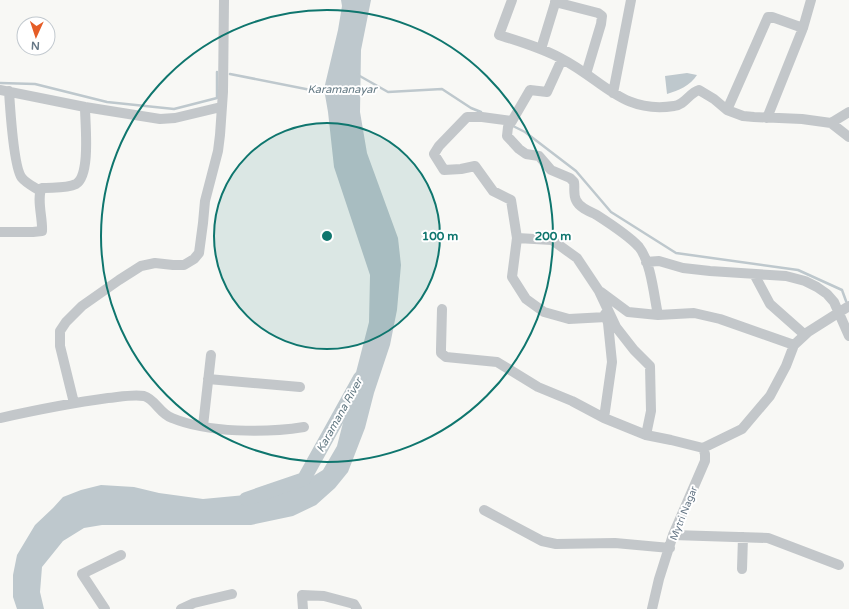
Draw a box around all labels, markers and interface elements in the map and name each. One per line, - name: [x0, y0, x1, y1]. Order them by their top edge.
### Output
- north arrow: [16, 16, 56, 56]
- text: N: [31, 39, 40, 52]
- water label: Karamanayar: [307, 83, 378, 96]
- centre of rings: [320, 229, 334, 243]
- text: 100 m: [422, 229, 458, 243]
- text: 200 m: [535, 229, 571, 243]
- water label: Karamana River: [314, 374, 366, 455]
- street label: Mytri Nagar: [668, 484, 700, 542]

